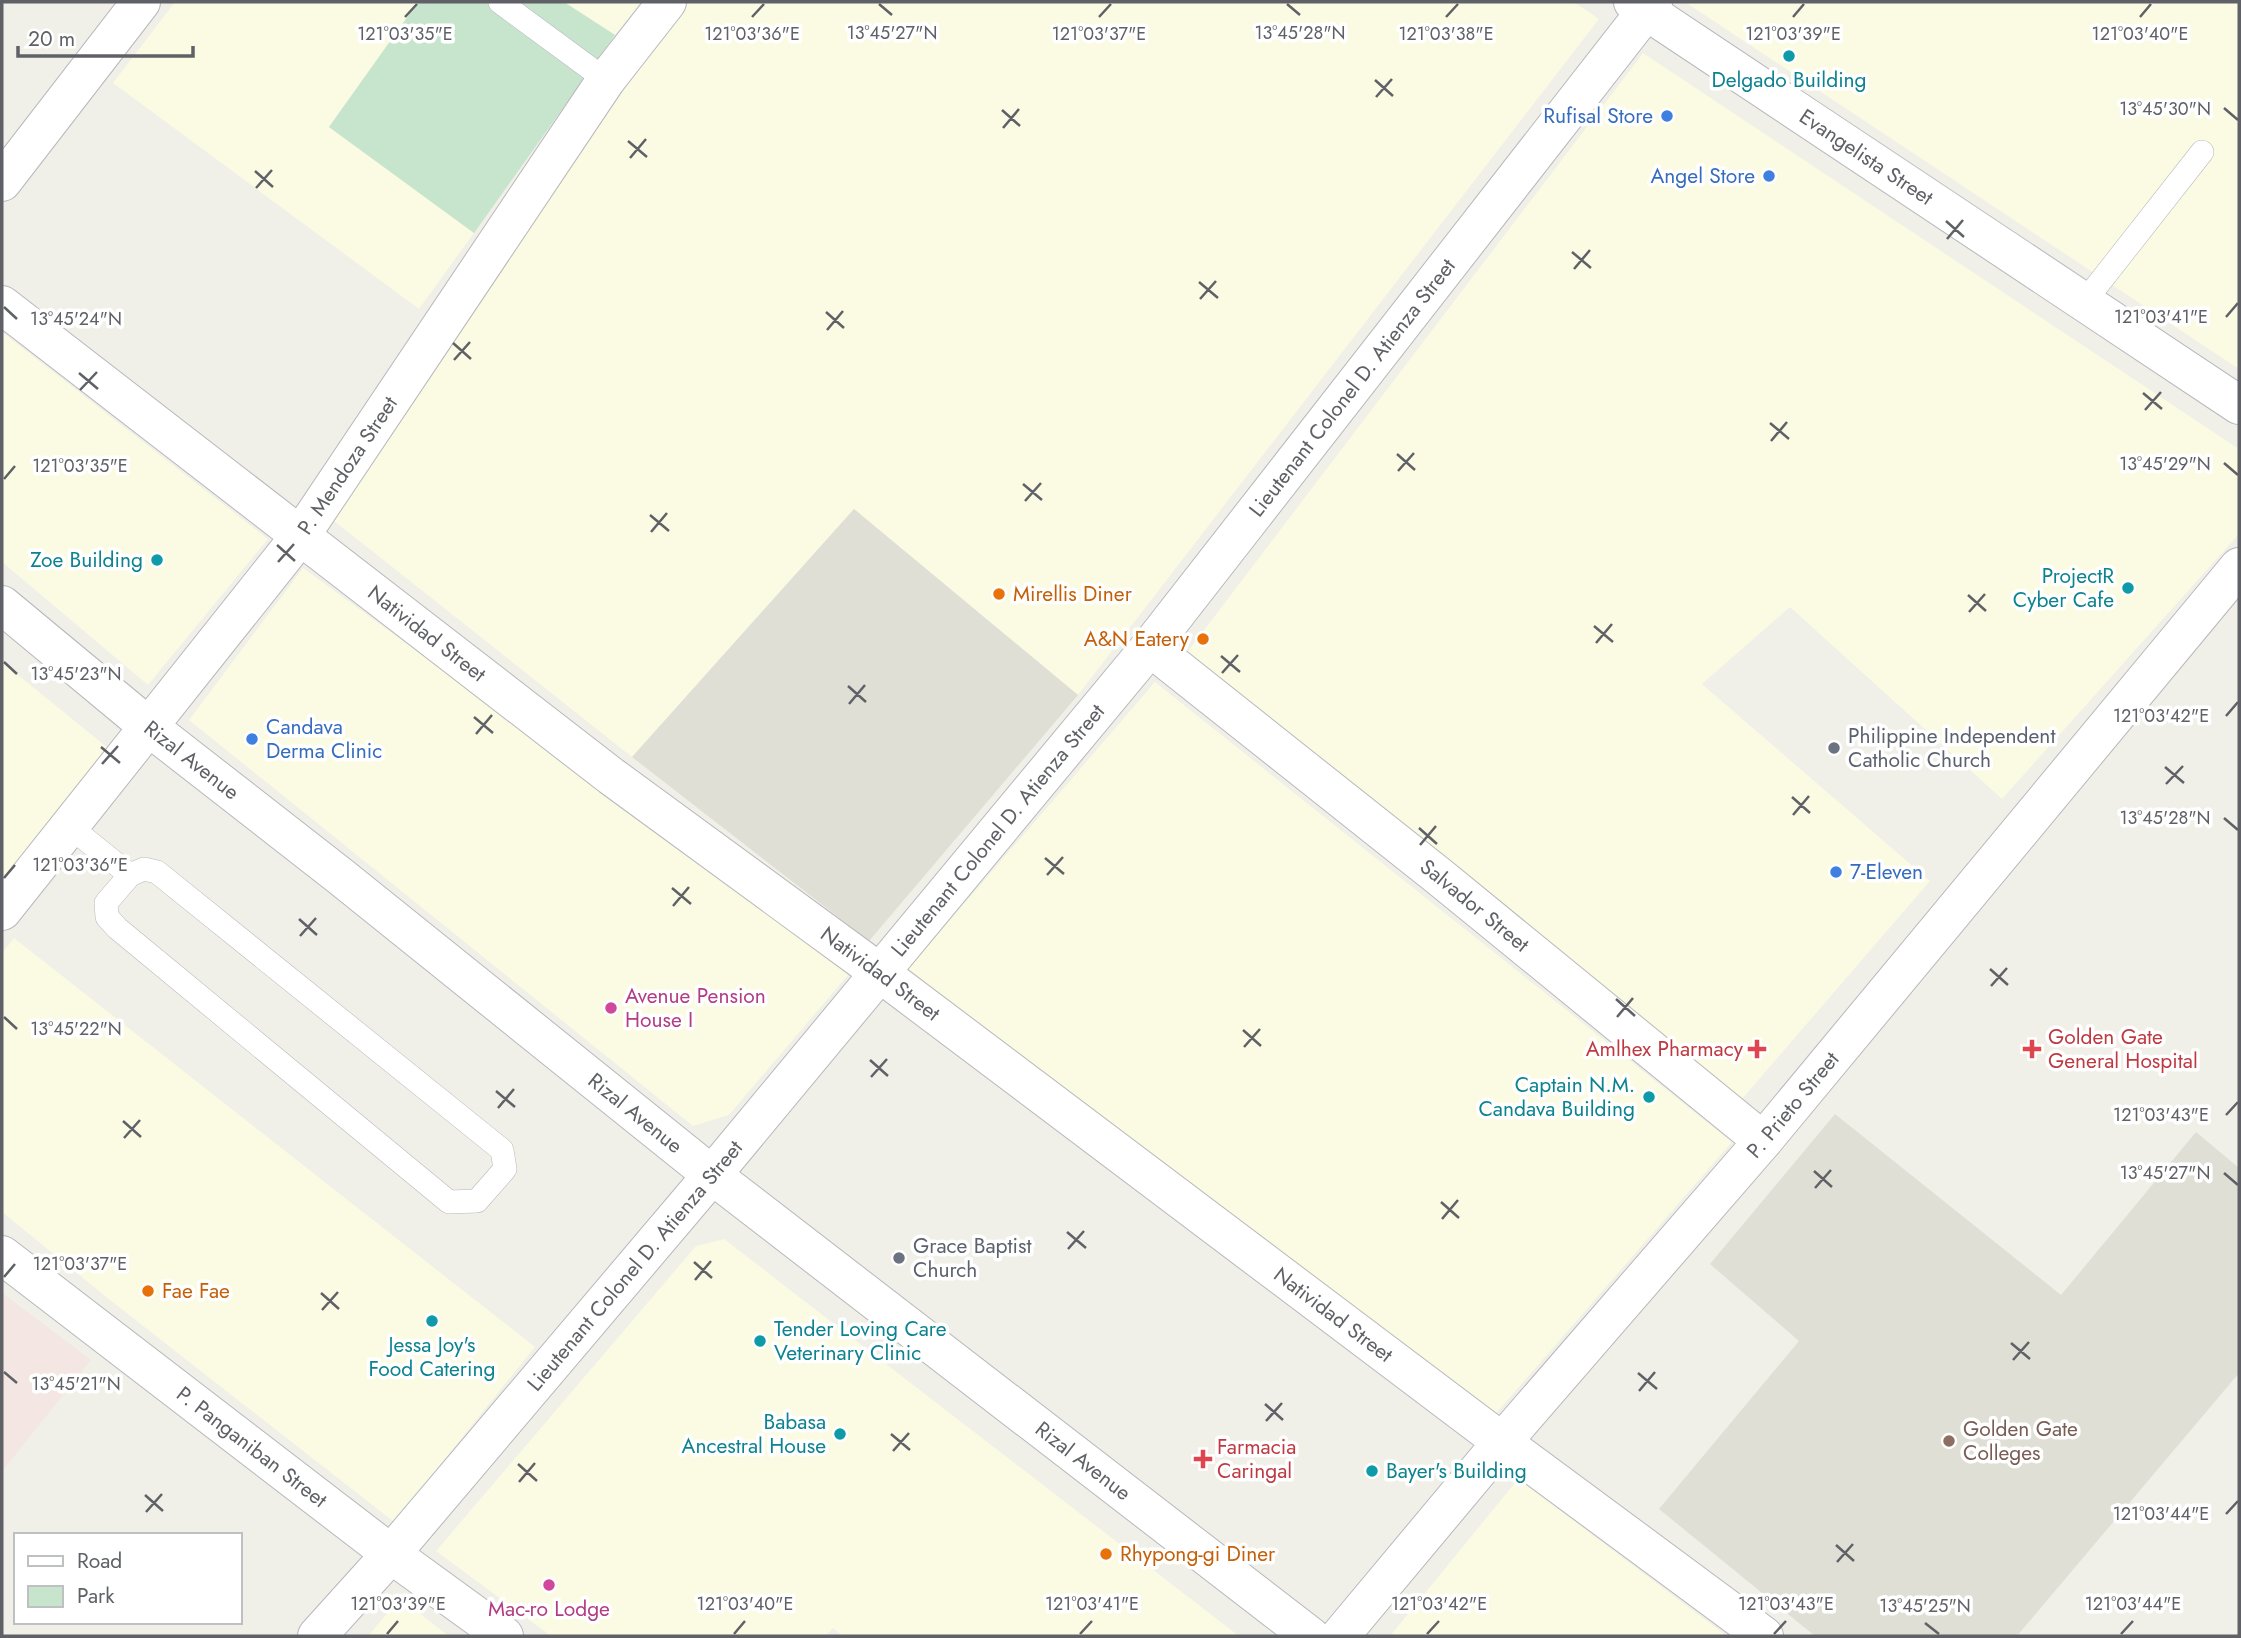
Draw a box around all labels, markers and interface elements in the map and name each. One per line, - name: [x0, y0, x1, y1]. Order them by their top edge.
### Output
- scale bar: [18, 14, 192, 58]
- text: 13°45'27"N: [847, 20, 937, 46]
- text: 13°45'28"N: [1254, 20, 1346, 46]
- text: 121°03'35"E: [357, 21, 453, 47]
- text: 121°03'36"E: [704, 21, 800, 47]
- text: 121°03'37"E: [1052, 21, 1146, 47]
- text: 121°03'38"E: [1398, 21, 1494, 47]
- text: 121°03'39"E: [1745, 21, 1841, 47]
- text: 121°03'40"E: [2092, 21, 2188, 47]
- text: 20 m: [28, 24, 75, 54]
- marker: Delgado Building: [1781, 48, 1797, 64]
- place label: Delgado Building: [1711, 65, 1867, 95]
- text: 13°45'30"N: [2119, 96, 2211, 122]
- place label: Rufisal Store: [1543, 101, 1653, 131]
- street label: Evangelista Street: [1793, 102, 1939, 213]
- marker: Rufisal Store: [1659, 108, 1675, 124]
- place label: Angel Store: [1650, 161, 1755, 191]
- marker: Angel Store: [1761, 168, 1777, 184]
- street label: Lieutenant Colonel D. Atienza Street: [1242, 252, 1462, 523]
- text: 121°03'41"E: [2114, 304, 2208, 330]
- text: 13°45'24"N: [30, 306, 122, 332]
- street label: P. Mendoza Street: [290, 390, 405, 541]
- text: 13°45'29"N: [2119, 451, 2211, 477]
- text: 121°03'35"E: [32, 453, 128, 479]
- place label: Zoe Building: [30, 545, 143, 575]
- marker: Zoe Building: [149, 552, 165, 568]
- place label: ProjectR Cyber Cafe: [2013, 561, 2114, 615]
- street label: Natividad Street: [361, 578, 492, 689]
- place label: Mirellis Diner: [1013, 579, 1133, 609]
- marker: ProjectR Cyber Cafe: [2120, 580, 2136, 596]
- marker: Mirellis Diner: [991, 586, 1007, 602]
- place label: A&N Eatery: [1084, 624, 1190, 654]
- marker: A&N Eatery: [1195, 631, 1211, 647]
- text: 13°45'23"N: [30, 661, 122, 687]
- street label: Lieutenant Colonel D. Atienza Street: [884, 698, 1112, 963]
- text: 121°03'42"E: [2113, 703, 2209, 729]
- place label: Candava Derma Clinic: [266, 712, 382, 766]
- street label: Rizal Avenue: [138, 713, 246, 807]
- place label: Philippine Independent Catholic Church: [1848, 721, 2055, 775]
- marker: Candava Derma Clinic: [244, 731, 260, 747]
- marker: Philippine Independent Catholic Church: [1826, 740, 1842, 756]
- text: 13°45'28"N: [2119, 805, 2211, 831]
- text: 121°03'36"E: [32, 852, 128, 878]
- street label: Salvador Street: [1414, 852, 1536, 959]
- place label: 7-Eleven: [1850, 857, 1923, 887]
- marker: 7-Eleven: [1828, 864, 1844, 880]
- street label: Natividad Street: [814, 919, 946, 1028]
- place label: Avenue Pension House I: [625, 981, 766, 1035]
- marker: Avenue Pension House I: [603, 1000, 619, 1016]
- text: 13°45'22"N: [30, 1016, 122, 1042]
- place label: Golden Gate General Hospital: [2048, 1022, 2198, 1076]
- place label: Amlhex Pharmacy: [1586, 1034, 1744, 1064]
- marker: Golden Gate General Hospital: [2022, 1039, 2042, 1059]
- marker: Amlhex Pharmacy: [1749, 1041, 1765, 1057]
- street label: P. Prieto Street: [1740, 1045, 1846, 1165]
- street label: Rizal Avenue: [582, 1066, 689, 1161]
- place label: Captain N.M. Candava Building: [1478, 1070, 1635, 1124]
- marker: Captain N.M. Candava Building: [1641, 1089, 1657, 1105]
- text: 121°03'43"E: [2113, 1102, 2209, 1128]
- street label: Lieutenant Colonel D. Atienza Street: [520, 1134, 750, 1398]
- text: 13°45'27"N: [2120, 1160, 2210, 1186]
- place label: Grace Baptist Church: [913, 1231, 1032, 1285]
- marker: Grace Baptist Church: [891, 1250, 907, 1266]
- text: 121°03'37"E: [33, 1251, 127, 1277]
- street label: Natividad Street: [1267, 1260, 1399, 1370]
- place label: Fae Fae: [162, 1276, 230, 1306]
- marker: Fae Fae: [140, 1283, 156, 1299]
- marker: Jessa Joy's Food Catering: [424, 1313, 440, 1329]
- place label: Tender Loving Care Veterinary Clinic: [774, 1314, 947, 1368]
- place label: Jessa Joy's Food Catering: [368, 1330, 496, 1384]
- marker: Tender Loving Care Veterinary Clinic: [752, 1333, 768, 1349]
- text: 13°45'21"N: [31, 1371, 121, 1397]
- street label: P. Panganiban Street: [170, 1379, 333, 1515]
- place label: Babasa Ancestral House: [682, 1407, 826, 1461]
- street label: Rizal Avenue: [1029, 1414, 1137, 1508]
- place label: Golden Gate Colleges: [1963, 1414, 2078, 1468]
- marker: Babasa Ancestral House: [832, 1426, 848, 1442]
- place label: Farmacia Caringal: [1217, 1432, 1296, 1486]
- marker: Golden Gate Colleges: [1941, 1433, 1957, 1449]
- marker: Farmacia Caringal: [1195, 1451, 1211, 1467]
- place label: Bayer's Building: [1386, 1456, 1527, 1486]
- marker: Bayer's Building: [1364, 1463, 1380, 1479]
- text: 121°03'44"E: [2113, 1501, 2209, 1527]
- legend: [14, 1533, 242, 1624]
- place label: Rhypong-gi Diner: [1120, 1539, 1276, 1569]
- text: Road: [77, 1546, 122, 1576]
- marker: Rhypong-gi Diner: [1098, 1546, 1114, 1562]
- marker: Mac-ro Lodge: [541, 1577, 557, 1593]
- text: Park: [77, 1581, 115, 1611]
- text: 121°03'39"E: [350, 1591, 446, 1617]
- text: 121°03'40"E: [697, 1591, 793, 1617]
- text: 121°03'41"E: [1045, 1591, 1139, 1617]
- text: 121°03'42"E: [1391, 1591, 1487, 1617]
- text: 121°03'43"E: [1738, 1591, 1834, 1617]
- text: 121°03'44"E: [2085, 1591, 2181, 1617]
- text: 13°45'25"N: [1879, 1593, 1971, 1619]
- place label: Mac-ro Lodge: [488, 1594, 610, 1624]

